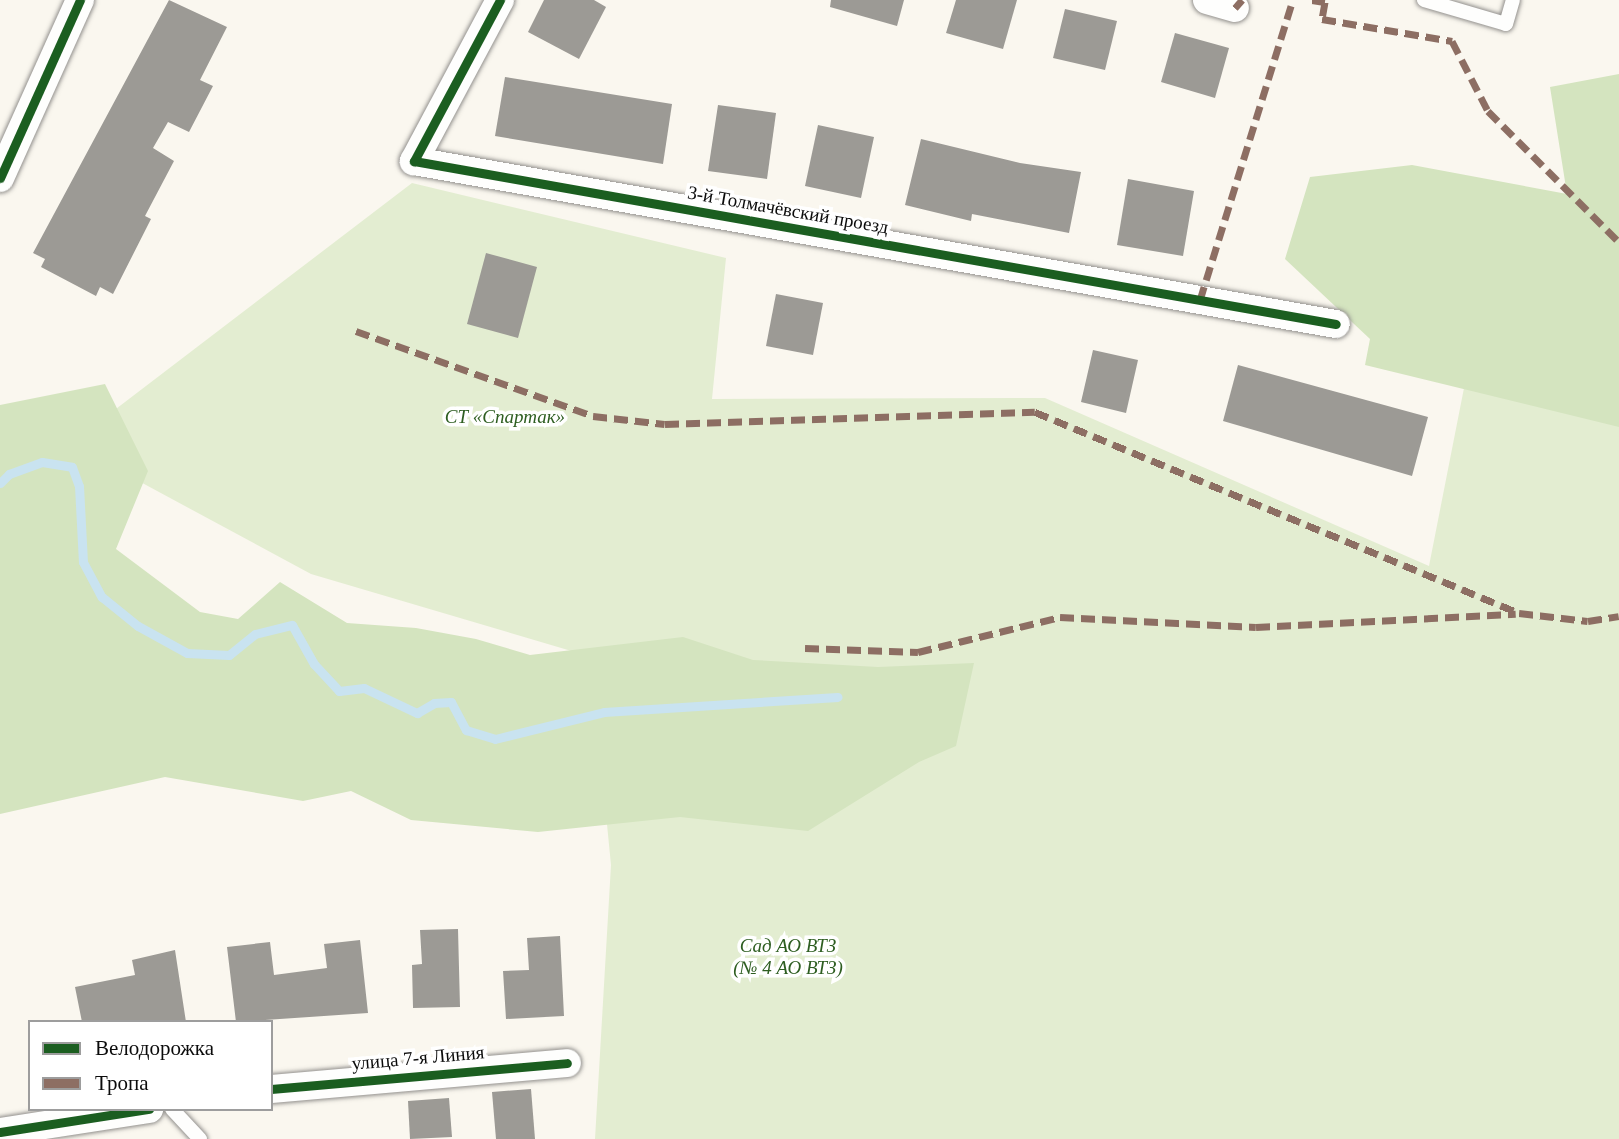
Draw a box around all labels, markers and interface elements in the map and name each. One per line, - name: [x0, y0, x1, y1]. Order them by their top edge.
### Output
- street label: 3-й Толмачёвский проезд: [686, 181, 890, 239]
- park label: СТ «Спартак»: [445, 406, 565, 428]
- park label: Сад АО ВТЗ (№ 4 АО ВТЗ): [733, 935, 843, 979]
- legend: [28, 1020, 273, 1111]
- text: Велодорожка: [95, 1036, 214, 1060]
- street label: улица 7-я Линия: [351, 1041, 485, 1075]
- text: Тропа: [95, 1071, 149, 1095]

